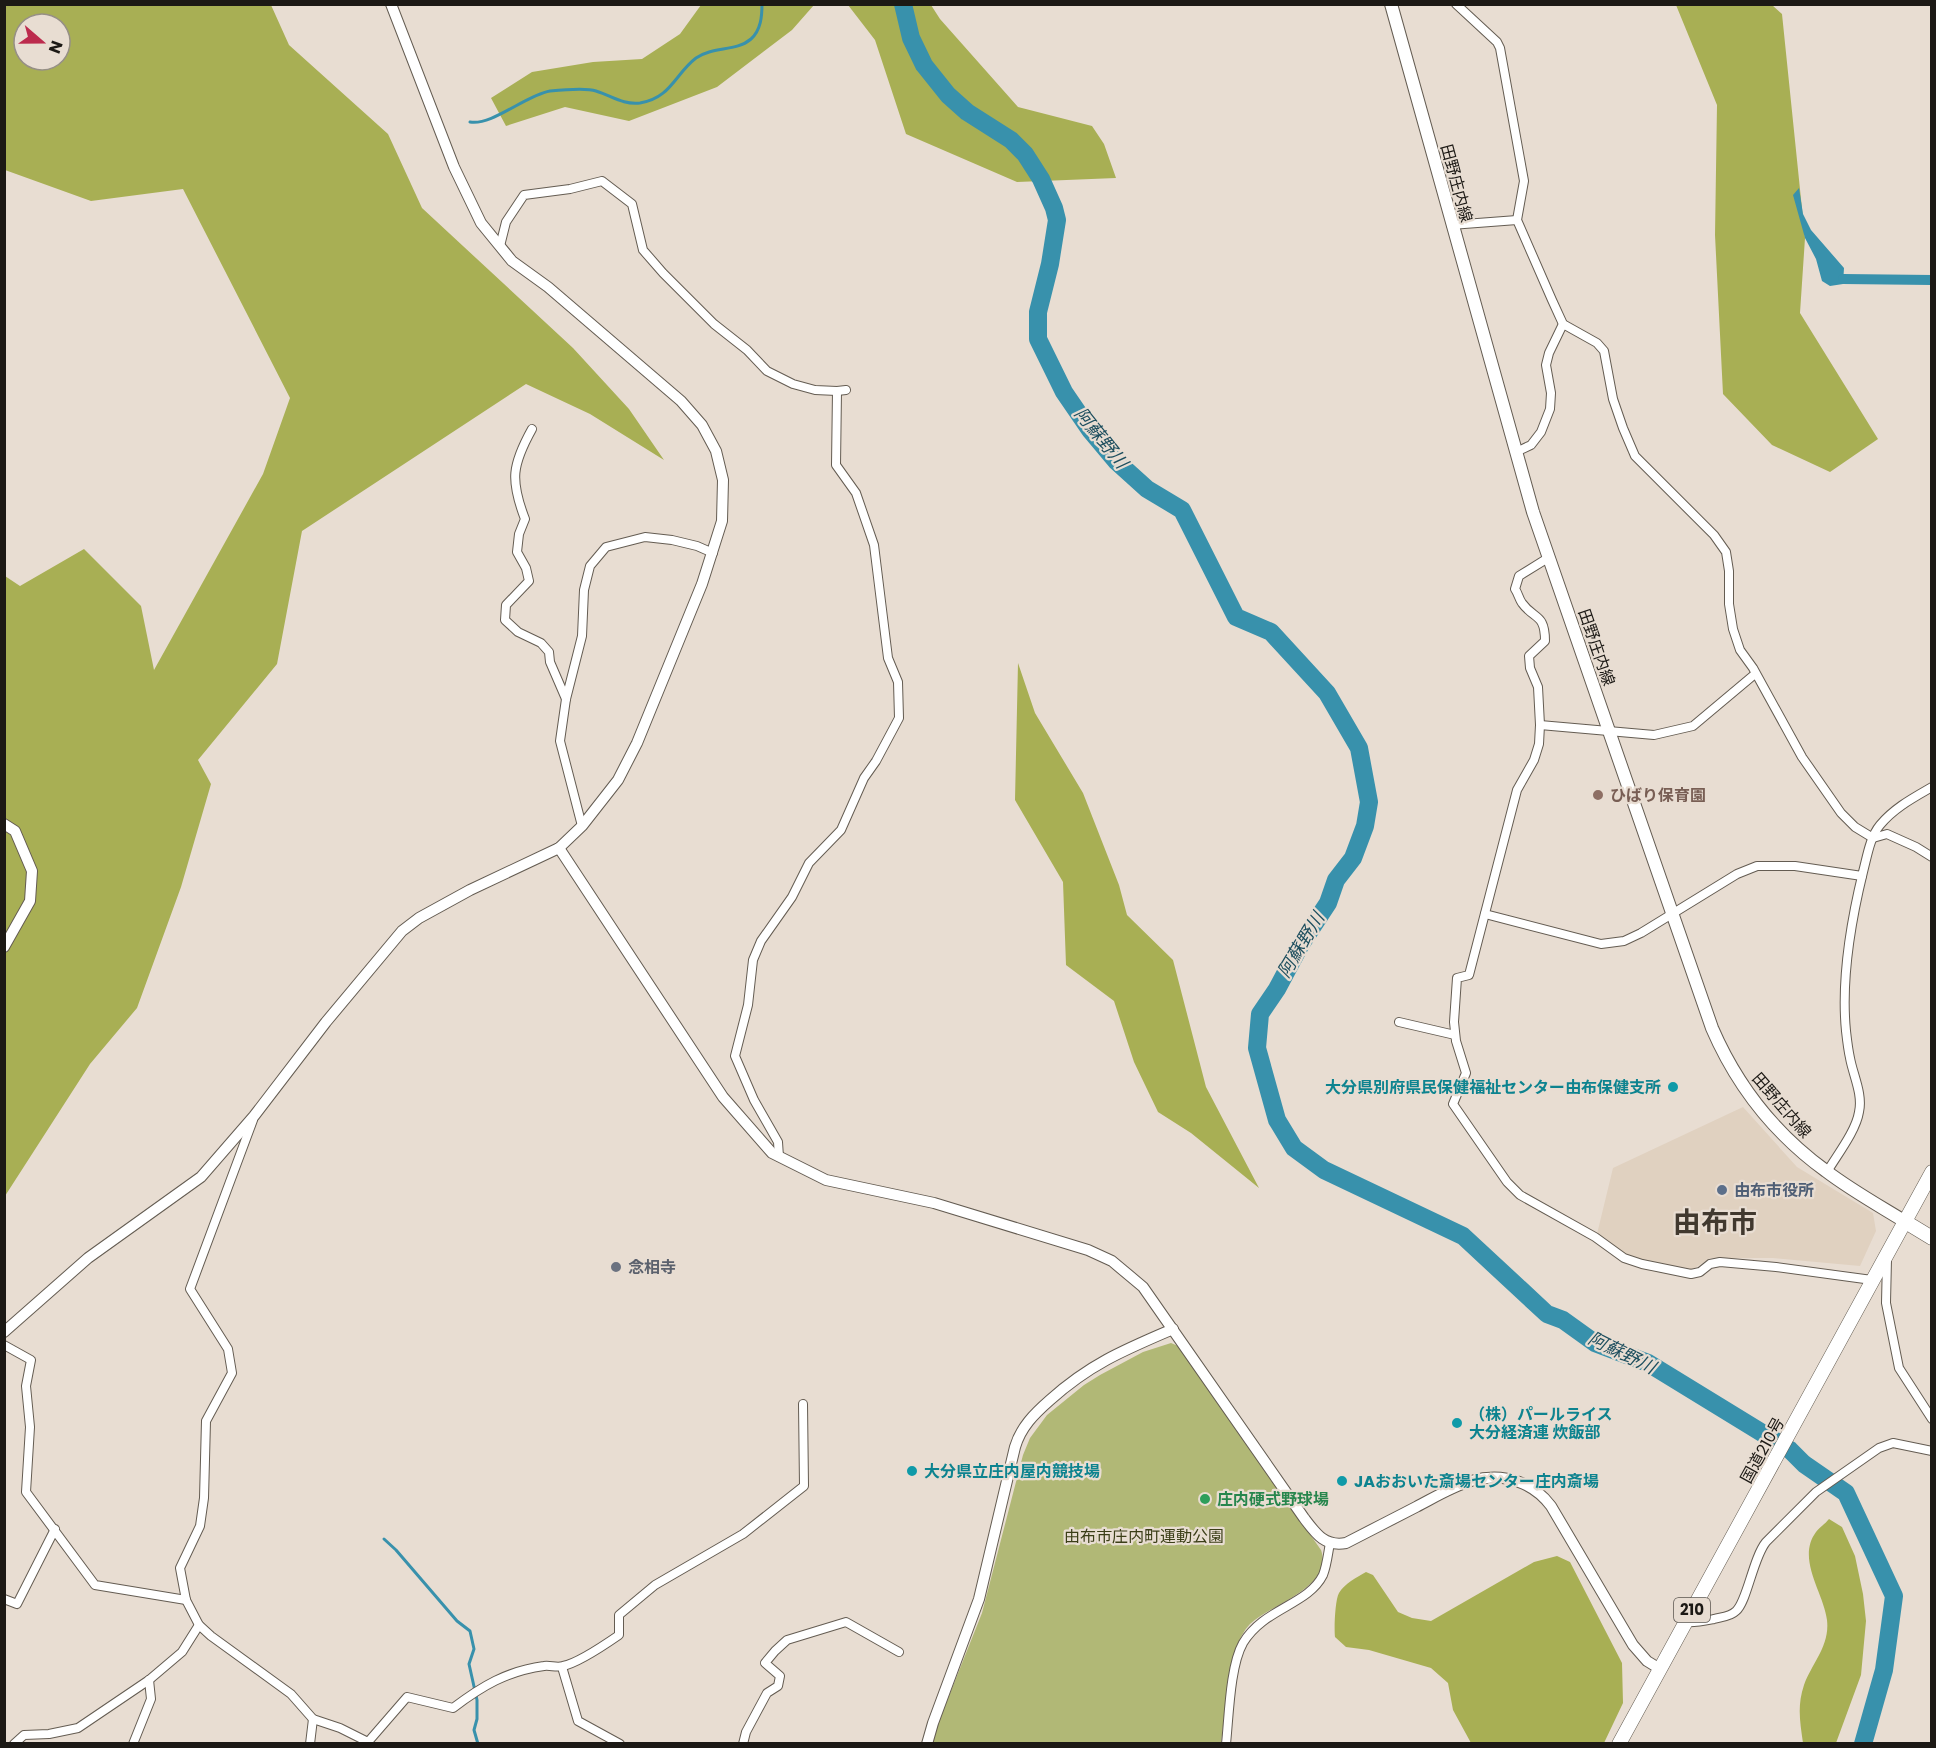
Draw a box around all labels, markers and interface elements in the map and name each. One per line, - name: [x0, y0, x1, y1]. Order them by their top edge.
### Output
- north arrow: [12, 12, 72, 72]
- text: N: [43, 37, 68, 57]
- street label: 田野庄内線: [1435, 142, 1478, 225]
- water label: 阿蘇野川: [1069, 402, 1135, 475]
- street label: 田野庄内線: [1573, 606, 1620, 689]
- place label: ひばり保育園: [1610, 784, 1706, 807]
- marker: ひばり保育園: [1591, 788, 1605, 802]
- water label: 阿蘇野川: [1271, 906, 1331, 982]
- street label: 田野庄内線: [1747, 1068, 1817, 1143]
- place label: 大分県別府県民保健福祉センター由布保健支所: [1325, 1076, 1661, 1099]
- marker: 大分県別府県民保健福祉センター由布保健支所: [1666, 1080, 1680, 1094]
- place label: 由布市役所: [1734, 1179, 1814, 1202]
- marker: 由布市役所: [1715, 1183, 1729, 1197]
- district label: 由布市: [1673, 1203, 1757, 1242]
- place label: 念相寺: [628, 1256, 676, 1279]
- marker: 念相寺: [609, 1260, 623, 1274]
- water label: 阿蘇野川: [1584, 1326, 1662, 1380]
- place label: （株）パールライス 大分経済連 炊飯部: [1469, 1403, 1613, 1444]
- street label: 国道210号: [1735, 1413, 1790, 1487]
- marker: （株）パールライス 大分経済連 炊飯部: [1450, 1416, 1464, 1430]
- place label: 大分県立庄内屋内競技場: [924, 1460, 1100, 1483]
- marker: 大分県立庄内屋内競技場: [905, 1464, 919, 1478]
- place label: JAおおいた斎場センター庄内斎場: [1354, 1470, 1599, 1493]
- marker: JAおおいた斎場センター庄内斎場: [1335, 1474, 1349, 1488]
- place label: 庄内硬式野球場: [1217, 1488, 1329, 1511]
- marker: 庄内硬式野球場: [1198, 1492, 1212, 1506]
- park label: 由布市庄内町運動公園: [1064, 1525, 1224, 1548]
- road number: 210: [1674, 1598, 1710, 1622]

